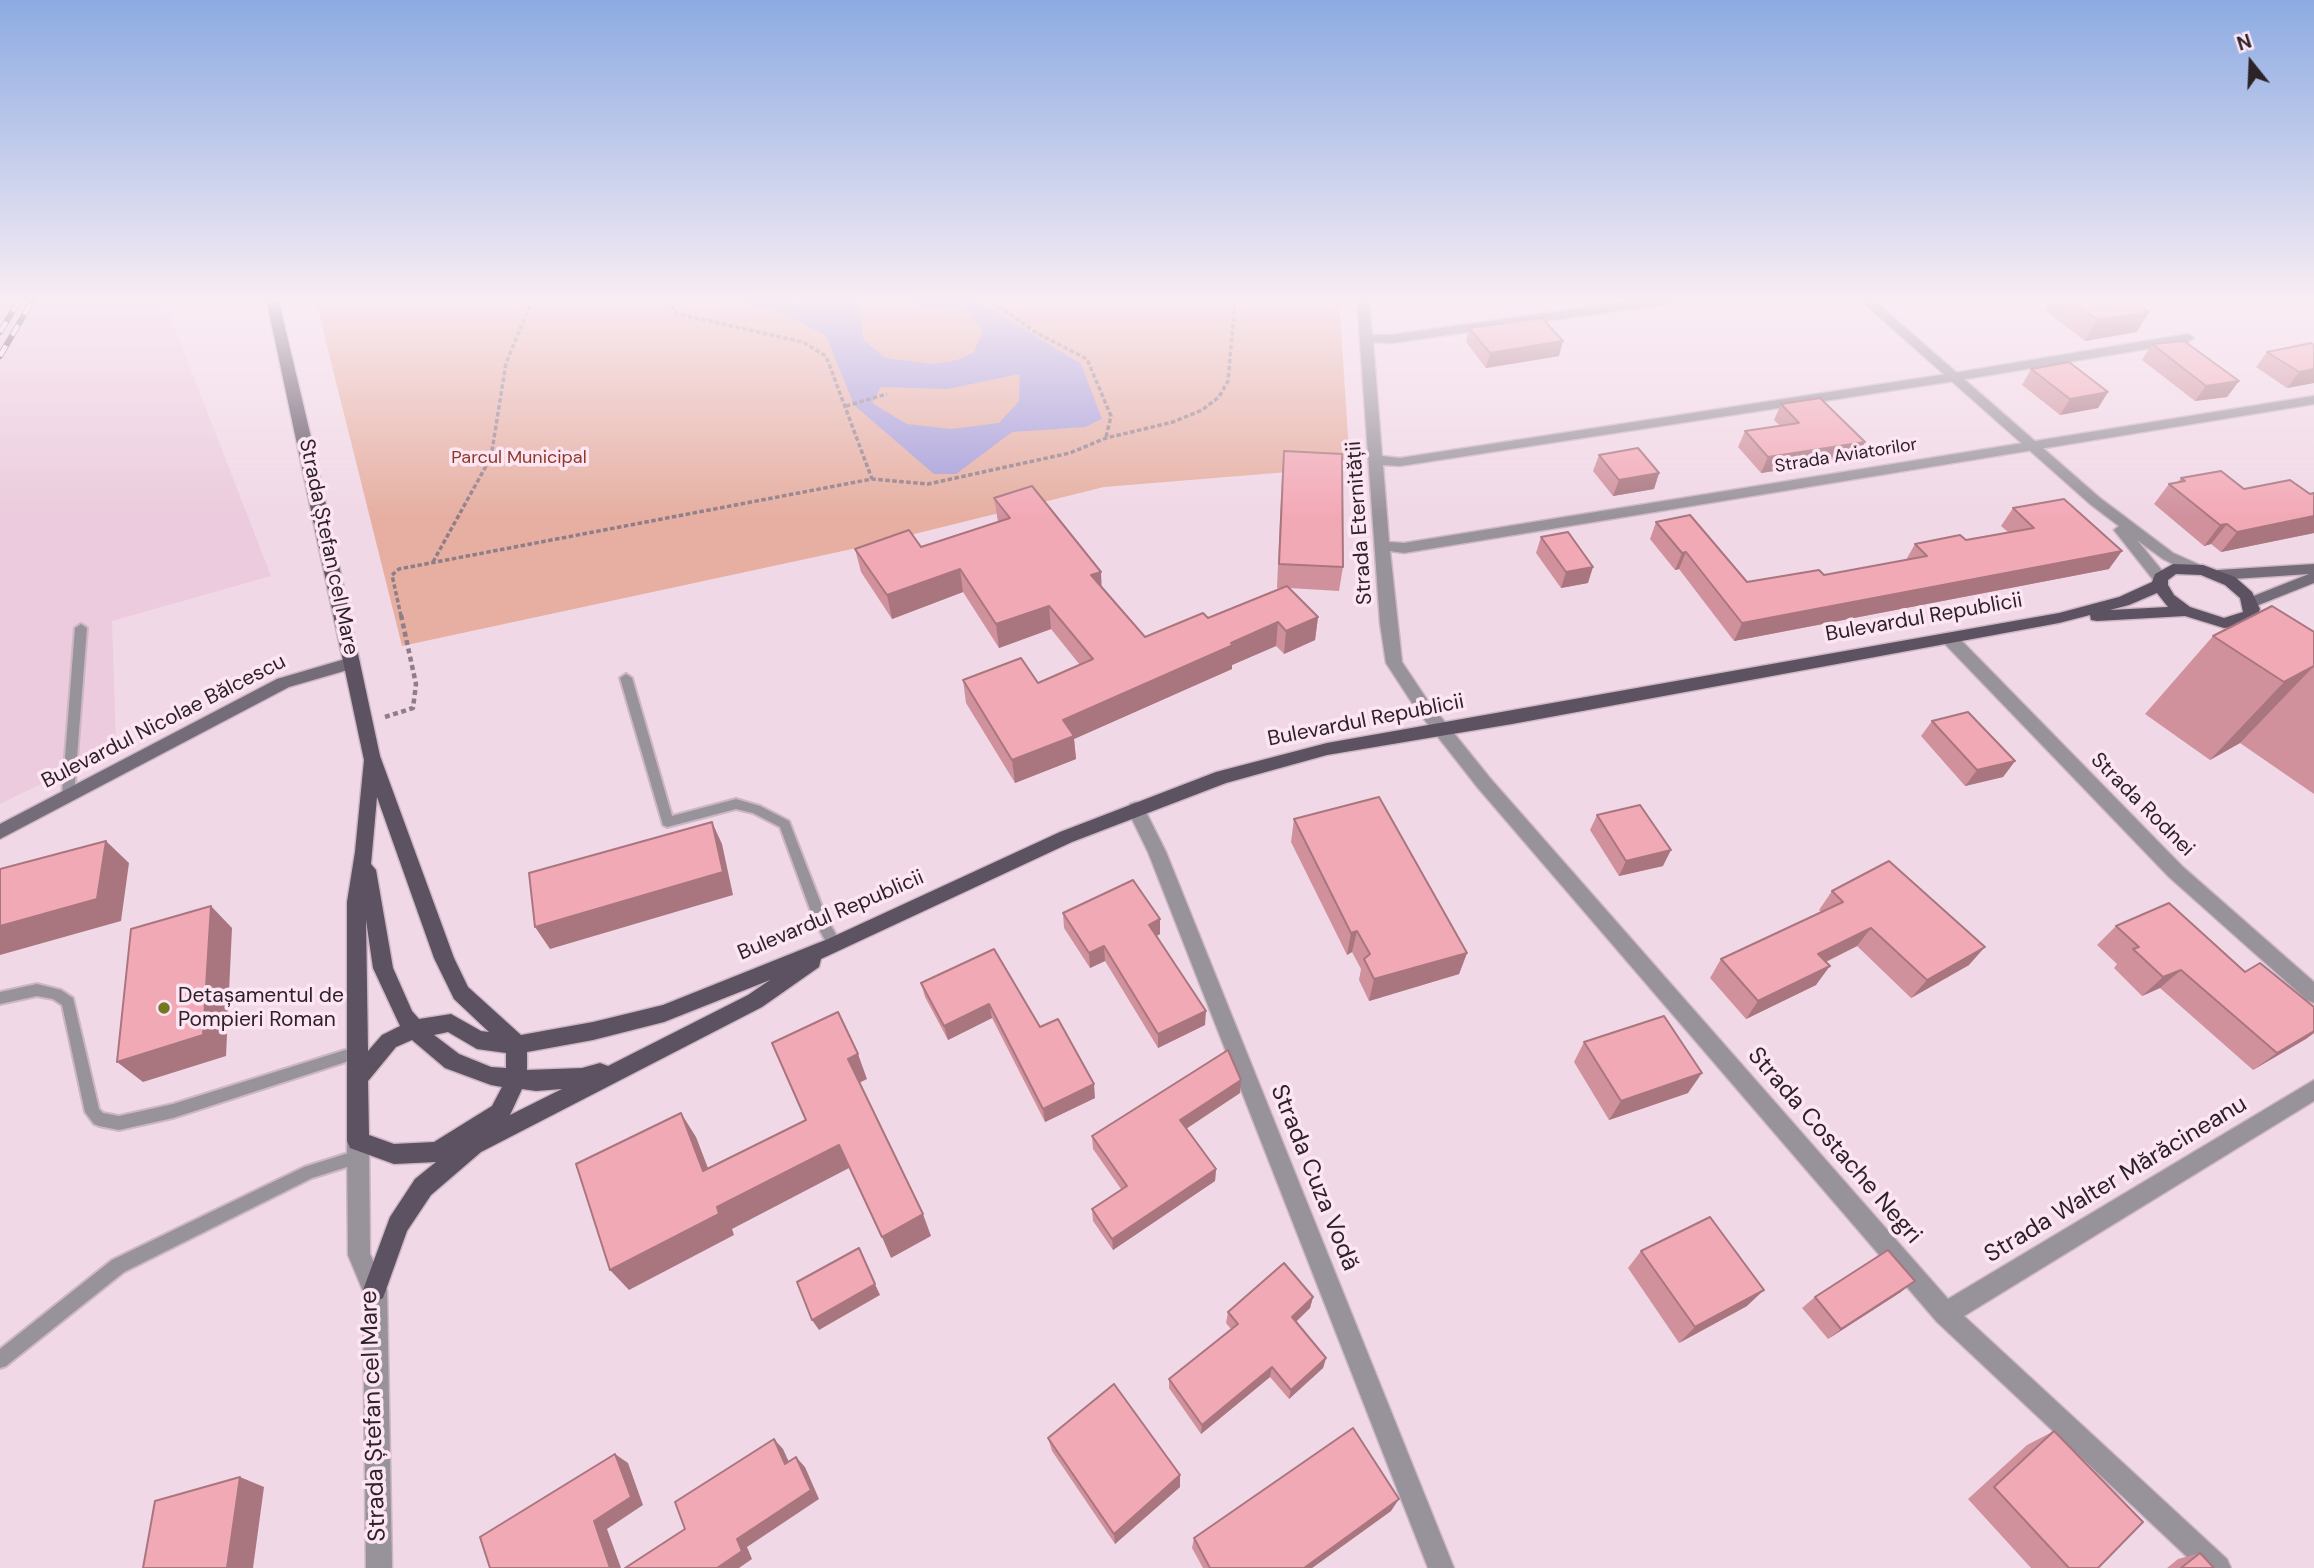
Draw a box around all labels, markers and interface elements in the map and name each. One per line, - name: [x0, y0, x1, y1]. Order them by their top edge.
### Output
- north arrow: [2216, 28, 2286, 98]
- text: N: [2234, 29, 2255, 57]
- street label: Strada Aviatorilor: [1773, 434, 1919, 478]
- street label: Strada Ștefan cel Mare: [293, 437, 363, 657]
- street label: Strada Eternității: [1342, 440, 1378, 606]
- park label: Parcul Municipal: [451, 447, 587, 469]
- street label: Bulevardul Republicii: [1824, 588, 2024, 648]
- street label: Bulevardul Nicolae Bălcescu: [38, 649, 290, 795]
- street label: Bulevardul Republicii: [1266, 690, 1466, 752]
- street label: Strada Rodnei: [2085, 748, 2199, 862]
- street label: Bulevardul Republicii: [734, 865, 928, 967]
- place label: Detașamentul de Pompieri Roman: [178, 983, 344, 1033]
- marker: Detașamentul de Pompieri Roman: [156, 1000, 172, 1016]
- street label: Strada Costache Negri: [1741, 1042, 1927, 1250]
- street label: Strada Cuza Vodă: [1264, 1081, 1364, 1275]
- street label: Strada Walter Mărăcineanu: [1980, 1090, 2252, 1270]
- street label: Strada Ștefan cel Mare: [355, 1290, 393, 1542]

